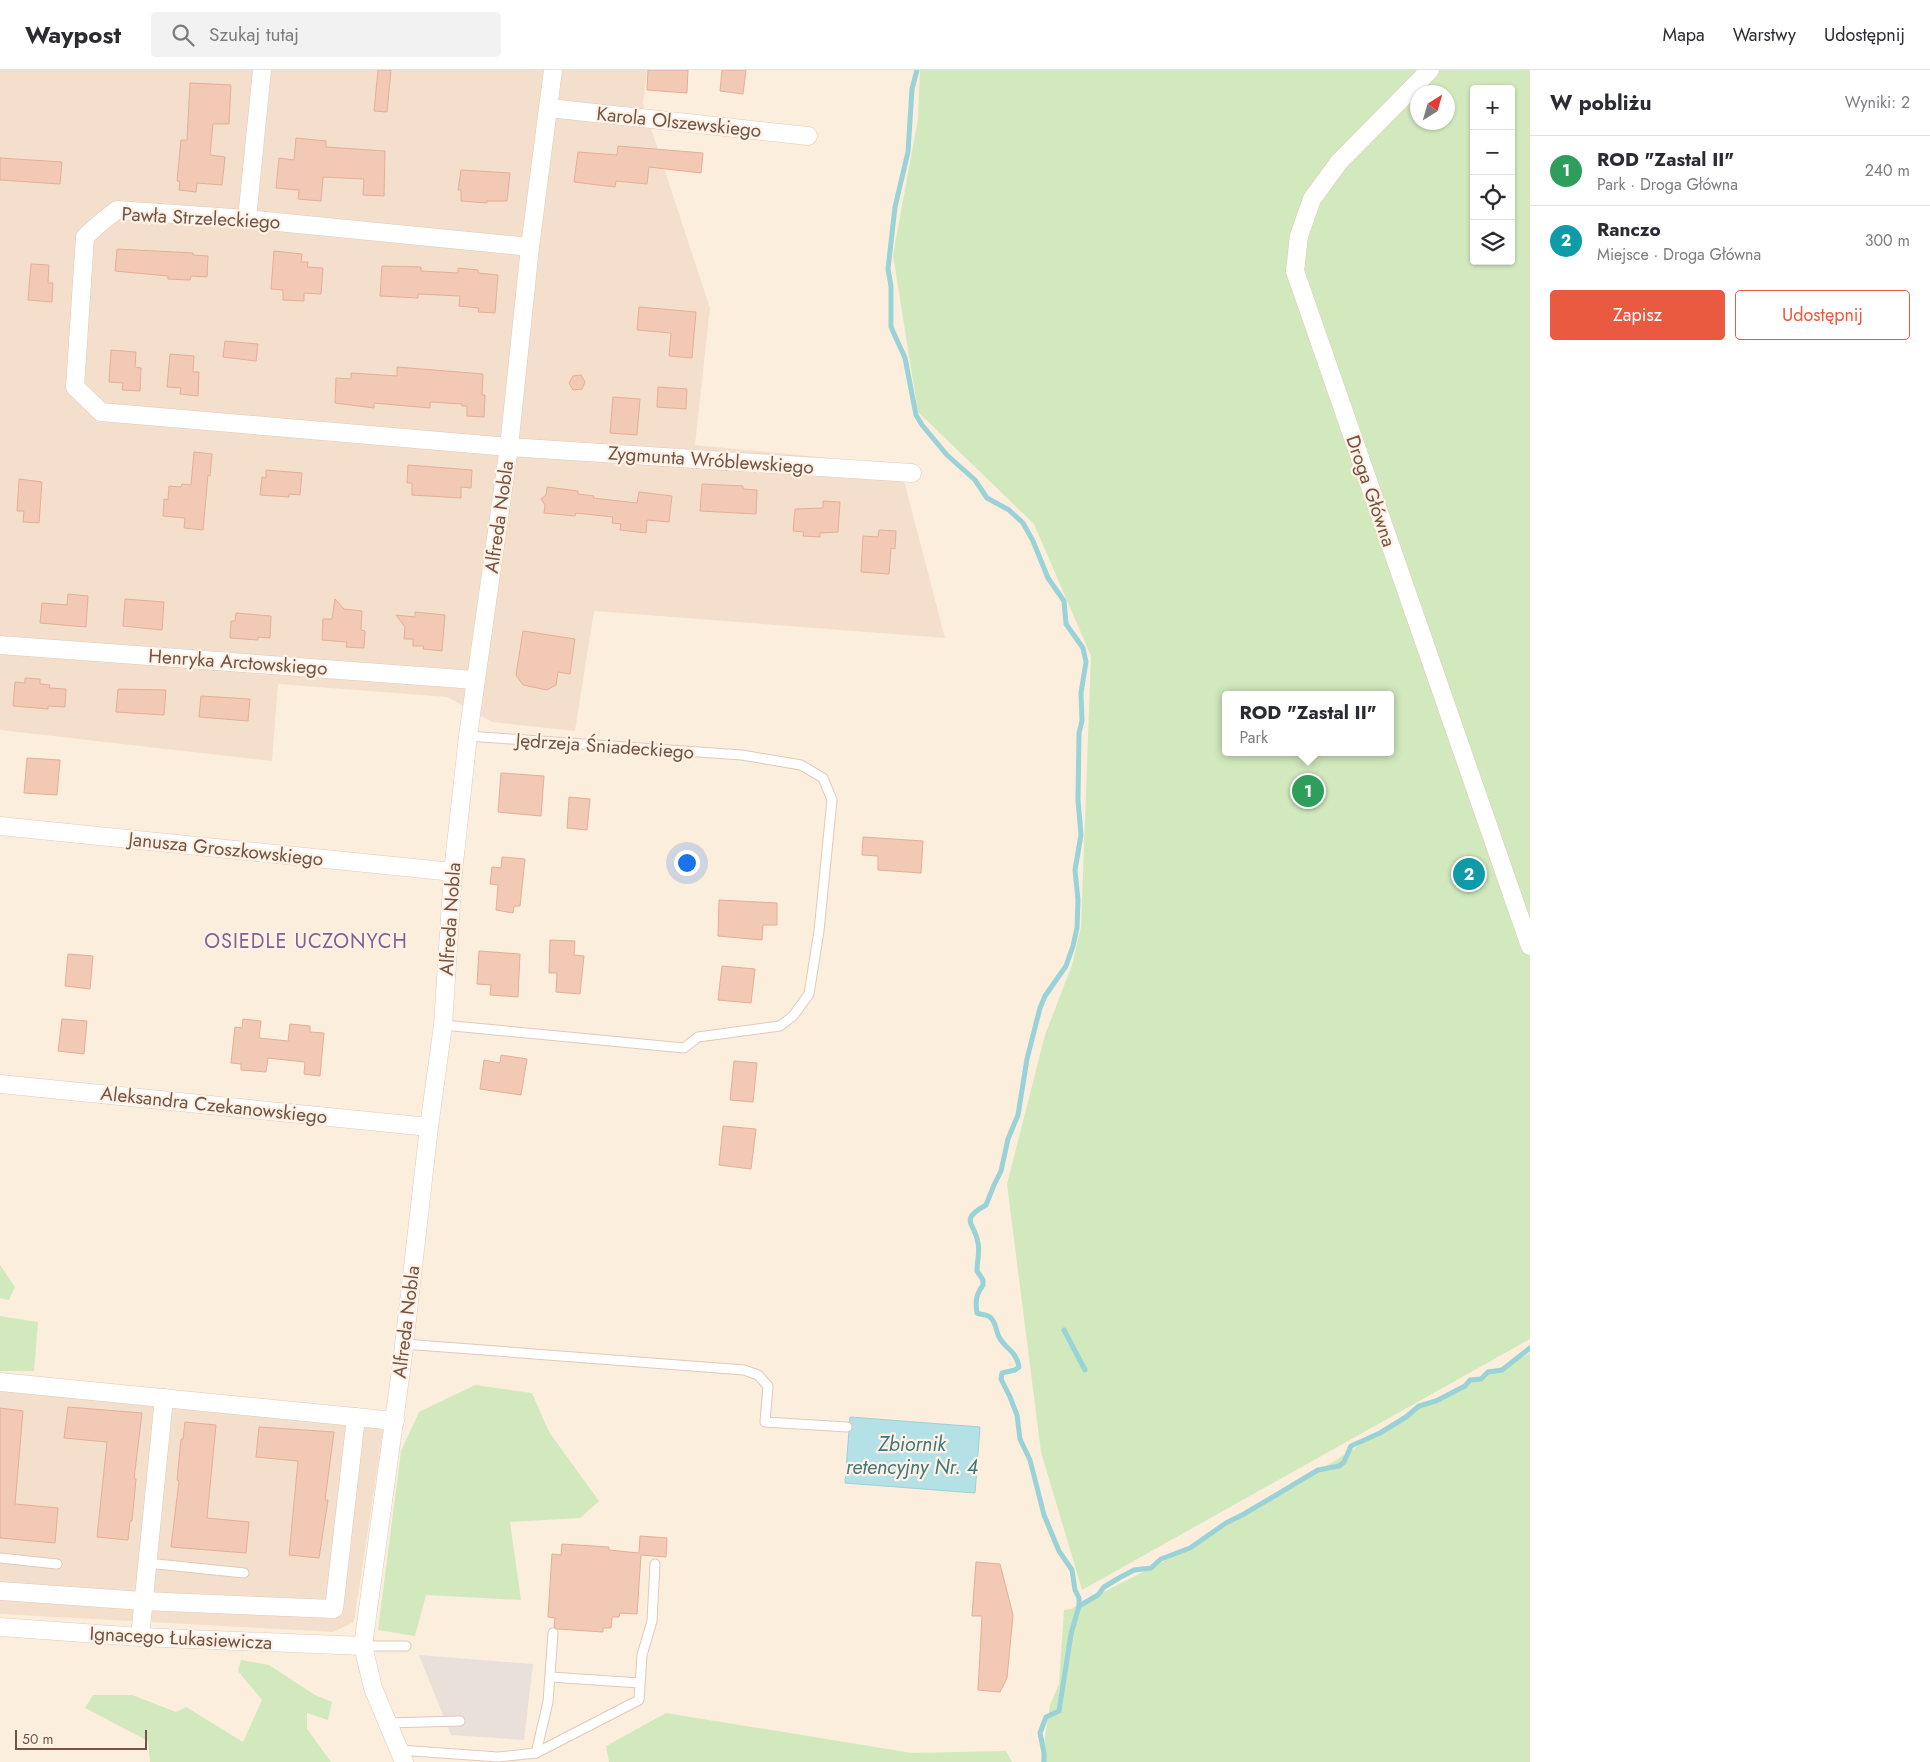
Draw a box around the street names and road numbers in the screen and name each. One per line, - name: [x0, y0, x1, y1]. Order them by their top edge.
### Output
- street label: Karola Olszewskiego: [595, 100, 763, 144]
- street label: Pawła Strzeleckiego: [121, 200, 281, 236]
- street label: Droga Główna: [1339, 432, 1403, 550]
- street label: Zygmunta Wróblewskiego: [607, 439, 815, 481]
- street label: Alfreda Nobla: [478, 459, 520, 575]
- street label: Henryka Arctowskiego: [148, 642, 328, 682]
- street label: Jędrzeja Śniadeckiego: [512, 726, 695, 766]
- street label: Janusza Groszkowskiego: [124, 825, 325, 873]
- street label: Alfreda Nobla: [433, 861, 467, 977]
- street label: Aleksandra Czekanowskiego: [99, 1080, 329, 1130]
- street label: Alfreda Nobla: [386, 1264, 426, 1380]
- street label: Ignacego Łukasiewicza: [89, 1620, 273, 1656]

